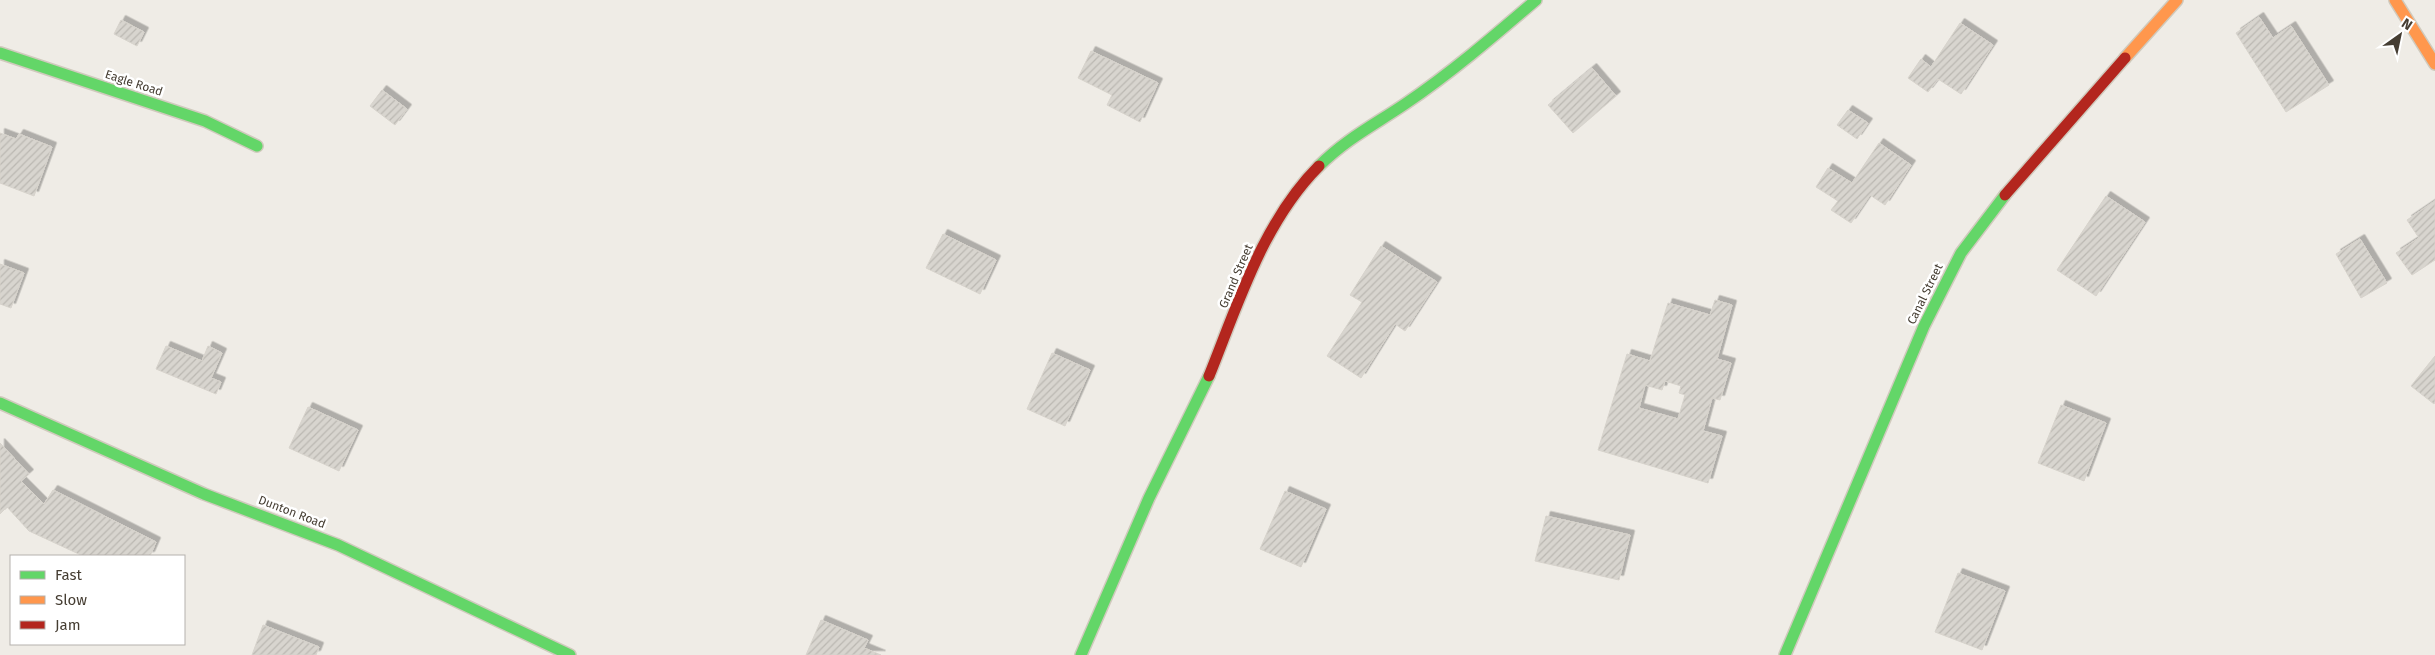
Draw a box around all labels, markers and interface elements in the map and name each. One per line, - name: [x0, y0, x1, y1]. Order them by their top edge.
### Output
- north arrow: [2375, 10, 2425, 60]
- text: N: [2398, 15, 2415, 34]
- street label: Eagle Road: [103, 67, 165, 99]
- street label: Grand Street: [1216, 241, 1256, 310]
- street label: Canal Street: [1904, 261, 1946, 327]
- street label: Dunton Road: [256, 493, 328, 531]
- legend: [10, 555, 185, 645]
- text: Fast: [55, 566, 82, 584]
- text: Slow: [55, 591, 87, 609]
- text: Jam: [55, 616, 81, 634]

